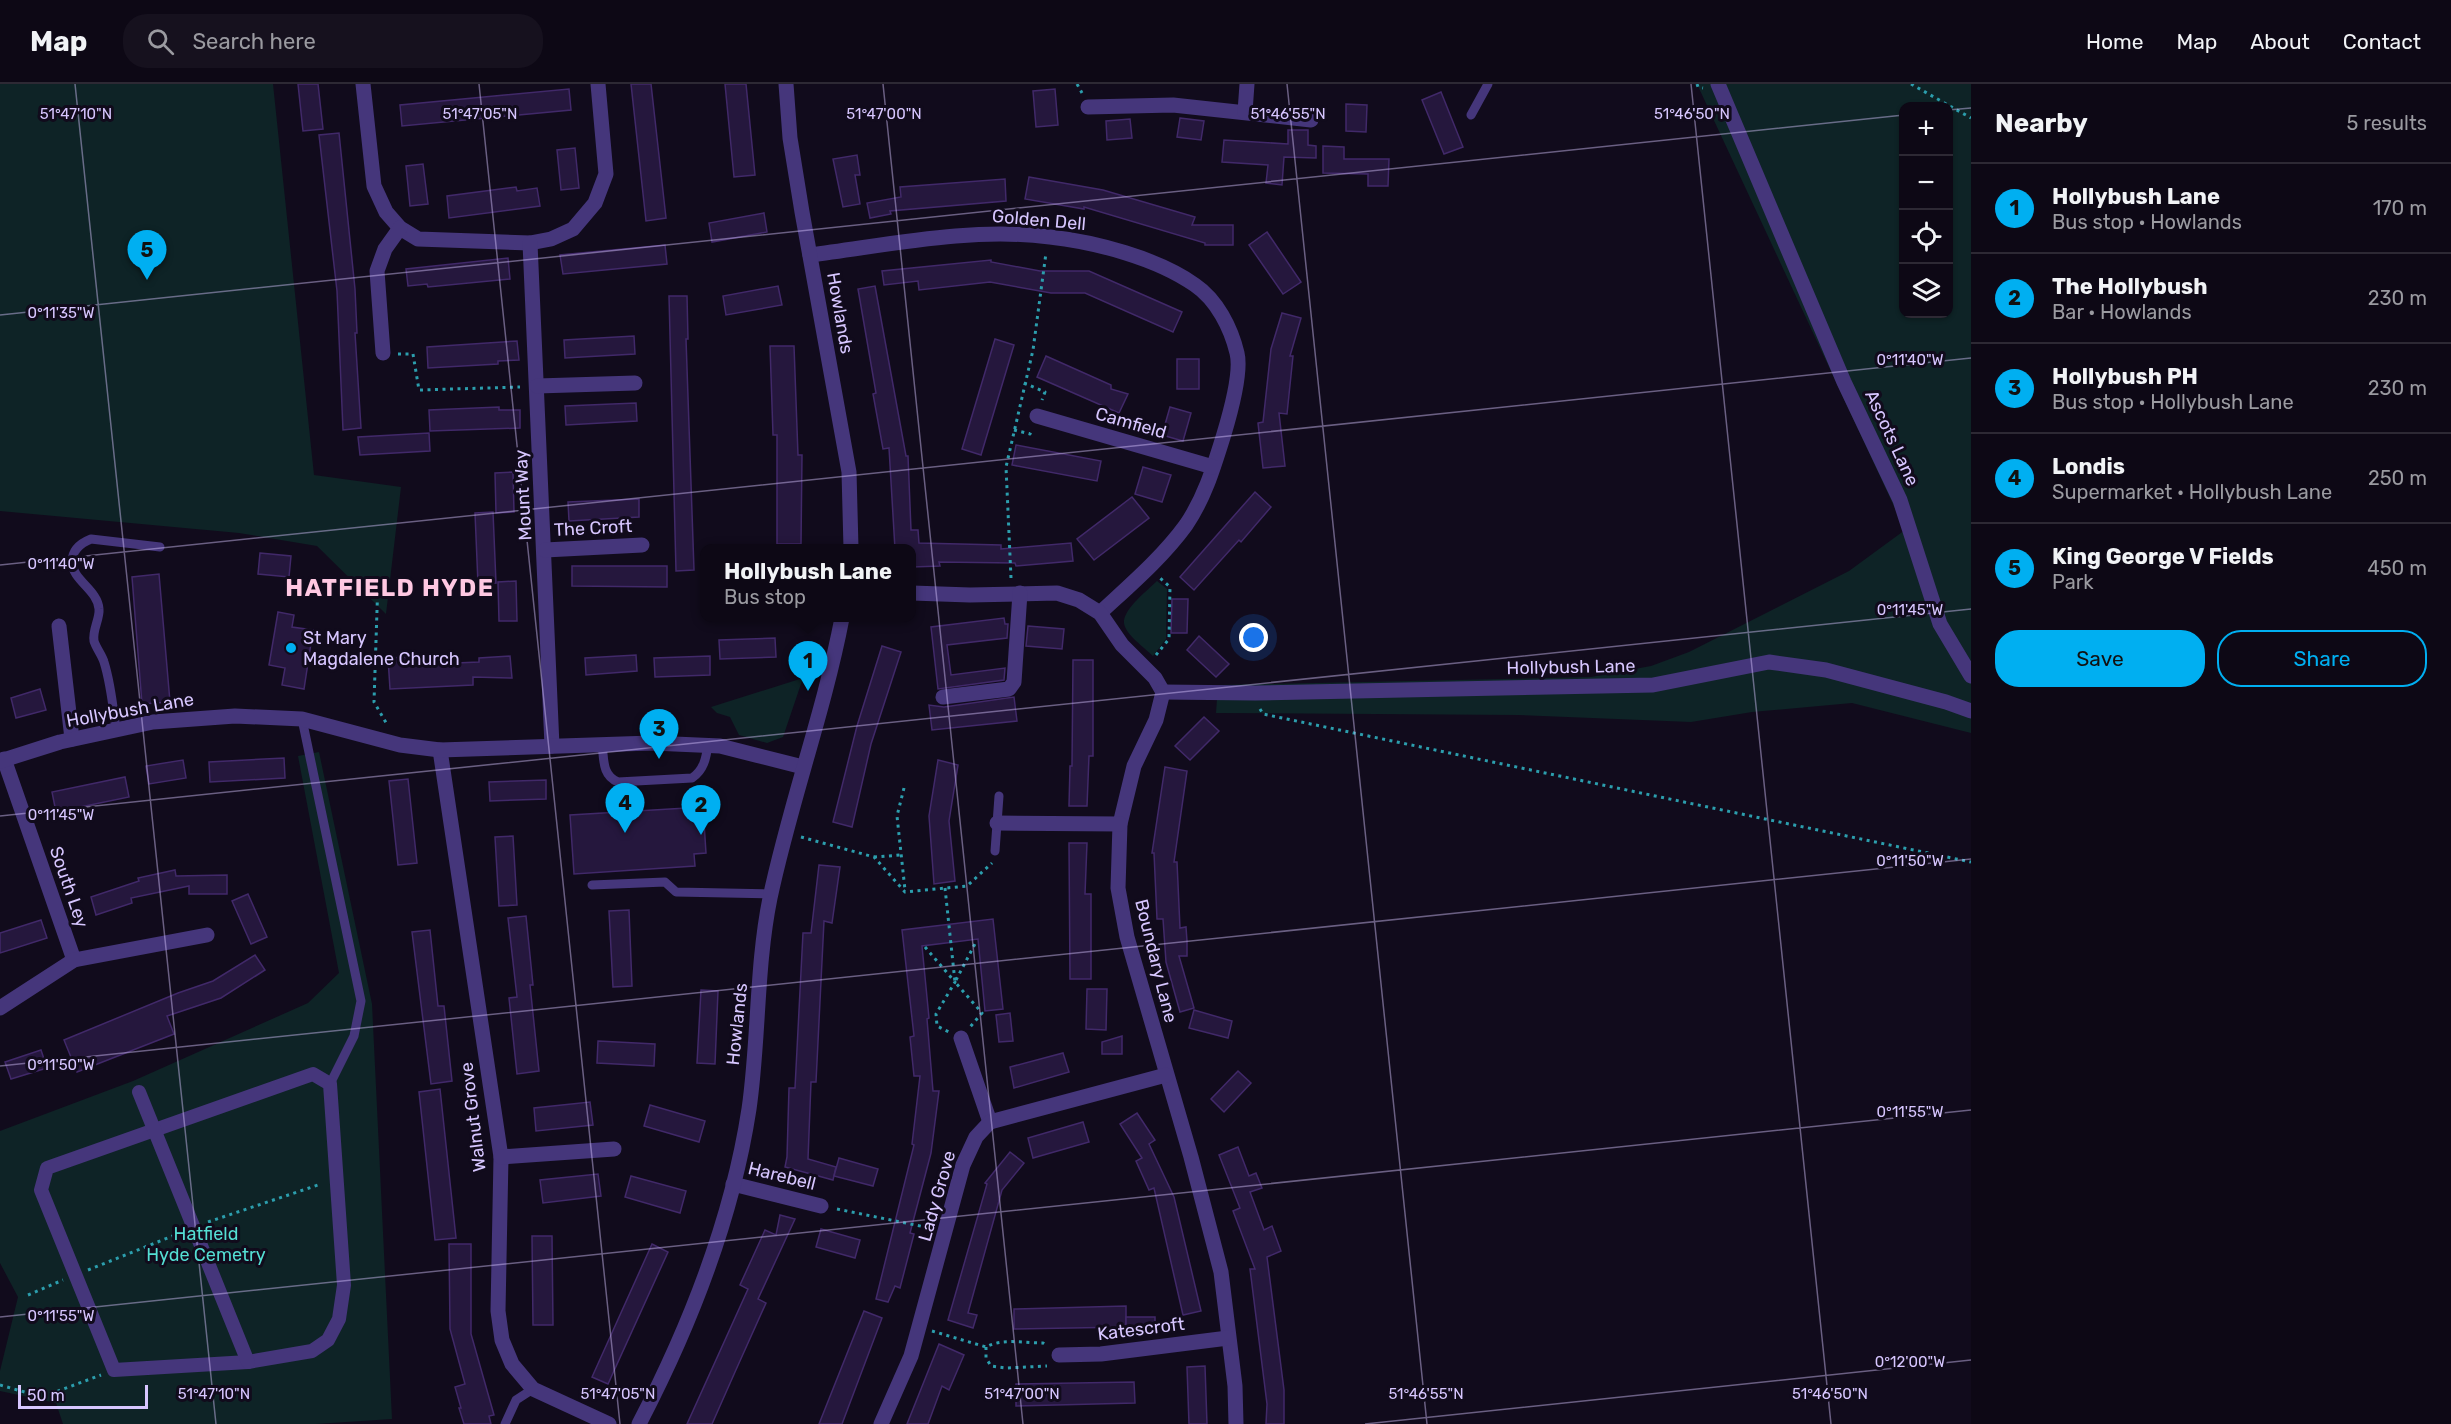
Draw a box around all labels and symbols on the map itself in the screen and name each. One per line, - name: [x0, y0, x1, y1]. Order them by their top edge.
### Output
- text: 51°47'10"N: [40, 105, 112, 123]
- text: 51°47'05"N: [443, 105, 517, 123]
- text: 51°47'00"N: [846, 105, 922, 123]
- text: 51°46'55"N: [1250, 105, 1326, 123]
- text: 51°46'50"N: [1654, 105, 1730, 123]
- street label: Golden Dell: [991, 205, 1087, 235]
- pin: 5: [128, 230, 166, 280]
- street label: Howlands: [822, 270, 858, 356]
- text: 0°11'35"W: [27, 304, 95, 322]
- text: 0°11'40"W: [1876, 351, 1944, 369]
- street label: Ascots Lane: [1860, 387, 1924, 489]
- street label: Camfield: [1093, 402, 1169, 444]
- street label: Mount Way: [510, 449, 536, 541]
- street label: The Croft: [553, 515, 633, 541]
- text: 0°11'40"W: [27, 555, 95, 573]
- district label: HATFIELD HYDE: [285, 574, 495, 602]
- text: 0°11'45"W: [1877, 601, 1943, 619]
- your location: [1239, 623, 1268, 652]
- place label: St Mary Magdalene Church: [303, 627, 460, 670]
- marker: St Mary Magdalene Church: [284, 641, 298, 655]
- pin: 1: [788, 642, 828, 691]
- street label: Hollybush Lane: [1506, 655, 1636, 679]
- street label: Hollybush Lane: [65, 688, 195, 732]
- pin: 3: [640, 710, 678, 759]
- pin: 4: [606, 784, 644, 833]
- pin: 2: [682, 786, 720, 835]
- text: 0°11'45"W: [28, 806, 94, 824]
- street label: South Ley: [45, 844, 93, 931]
- text: 0°11'50"W: [1876, 852, 1944, 870]
- street label: Boundary Lane: [1130, 897, 1182, 1025]
- street label: Howlands: [722, 982, 752, 1066]
- text: 0°11'50"W: [27, 1056, 95, 1074]
- street label: Walnut Grove: [455, 1061, 491, 1173]
- text: 0°11'55"W: [1877, 1103, 1943, 1121]
- street label: Lady Grove: [914, 1148, 960, 1244]
- street label: Harebell: [746, 1157, 818, 1195]
- park label: Hatfield Hyde Cemetry: [146, 1223, 266, 1266]
- text: 0°11'55"W: [28, 1307, 94, 1325]
- street label: Katescroft: [1096, 1313, 1186, 1345]
- text: 0°12'00"W: [1875, 1353, 1945, 1371]
- scale bar: [18, 1382, 148, 1410]
- text: 51°47'10"N: [178, 1385, 250, 1403]
- text: 51°47'05"N: [581, 1385, 655, 1403]
- text: 51°47'00"N: [984, 1385, 1060, 1403]
- text: 51°46'55"N: [1388, 1385, 1464, 1403]
- text: 51°46'50"N: [1792, 1385, 1868, 1403]

